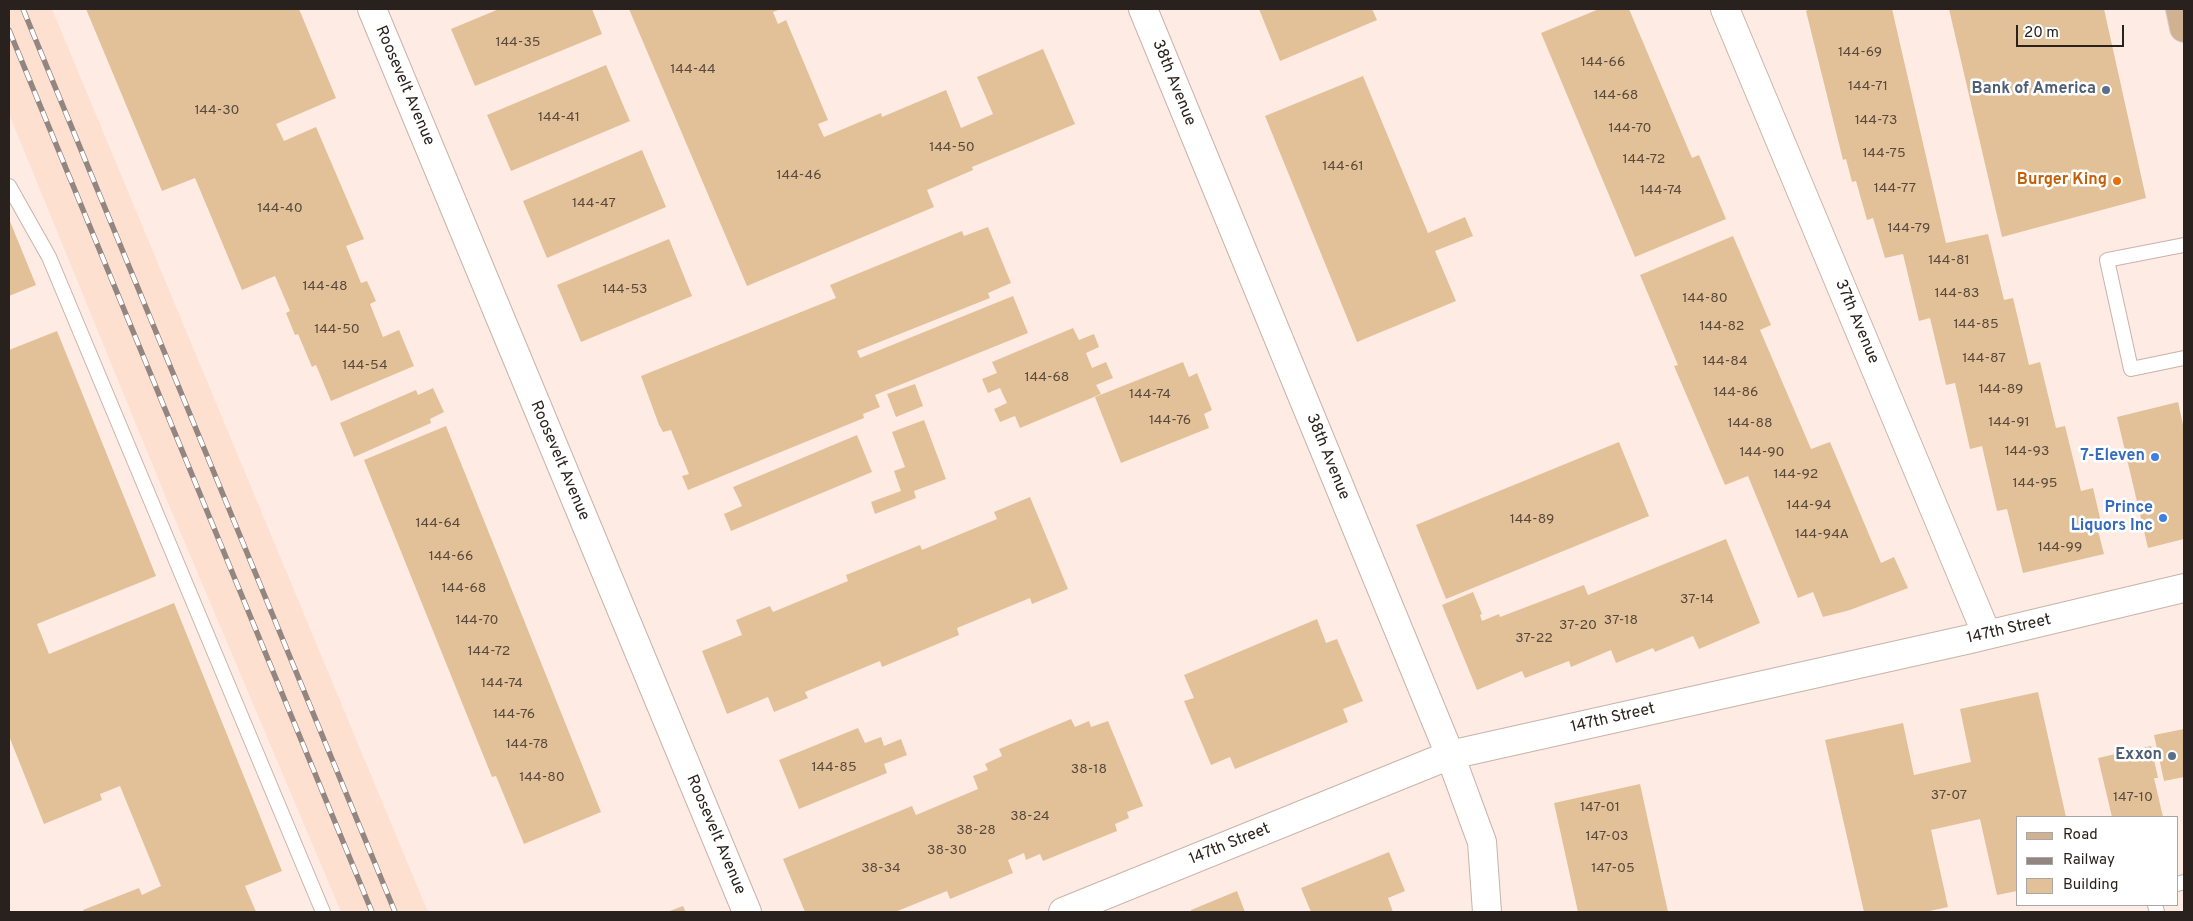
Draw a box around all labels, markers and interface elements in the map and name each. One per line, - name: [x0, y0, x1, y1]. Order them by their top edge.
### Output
- scale bar: [2018, 15, 2126, 47]
- street label: Roosevelt Avenue: [370, 23, 438, 149]
- text: 20 m: [2024, 24, 2059, 43]
- house number: 144-35: [495, 35, 541, 51]
- street label: 38th Avenue: [1147, 37, 1199, 129]
- house number: 144-69: [1838, 45, 1882, 61]
- house number: 144-66: [1581, 55, 1625, 71]
- house number: 144-44: [670, 62, 716, 78]
- house number: 144-71: [1848, 79, 1888, 95]
- place label: Bank of America: [1972, 80, 2096, 100]
- marker: Bank of America: [2100, 84, 2112, 96]
- house number: 144-68: [1594, 88, 1638, 104]
- house number: 144-30: [194, 103, 240, 119]
- house number: 144-41: [538, 110, 580, 126]
- house number: 144-73: [1855, 113, 1897, 129]
- house number: 144-70: [1608, 121, 1652, 137]
- house number: 144-50: [929, 140, 975, 156]
- house number: 144-75: [1862, 146, 1906, 162]
- house number: 144-72: [1623, 152, 1665, 168]
- house number: 144-61: [1322, 159, 1364, 175]
- house number: 144-46: [777, 168, 821, 184]
- place label: Burger King: [2017, 171, 2107, 191]
- marker: Burger King: [2111, 175, 2123, 187]
- house number: 144-77: [1874, 181, 1916, 197]
- house number: 144-74: [1640, 183, 1682, 199]
- house number: 144-47: [572, 196, 616, 212]
- house number: 144-40: [257, 201, 303, 217]
- house number: 144-79: [1888, 221, 1930, 237]
- house number: 144-81: [1928, 253, 1970, 269]
- street label: 37th Avenue: [1830, 277, 1882, 367]
- house number: 144-48: [302, 279, 348, 295]
- house number: 144-53: [602, 282, 648, 298]
- house number: 144-83: [1935, 286, 1979, 302]
- house number: 144-80: [1682, 291, 1728, 307]
- house number: 144-85: [1953, 317, 1999, 333]
- house number: 144-82: [1700, 319, 1744, 335]
- house number: 144-50: [314, 322, 360, 338]
- house number: 144-87: [1962, 351, 2006, 367]
- house number: 144-84: [1702, 354, 1748, 370]
- house number: 144-54: [342, 358, 388, 374]
- house number: 144-68: [1025, 370, 1069, 386]
- house number: 144-89: [1979, 382, 2023, 398]
- house number: 144-86: [1714, 385, 1758, 401]
- house number: 144-74: [1129, 387, 1171, 403]
- street label: Roosevelt Avenue: [525, 398, 593, 524]
- street label: 38th Avenue: [1301, 411, 1353, 503]
- house number: 144-76: [1149, 413, 1191, 429]
- house number: 144-91: [1988, 415, 2030, 431]
- house number: 144-88: [1727, 416, 1773, 432]
- house number: 144-93: [2005, 444, 2049, 460]
- house number: 144-90: [1739, 445, 1785, 461]
- place label: 7-Eleven: [2080, 447, 2145, 467]
- marker: 7-Eleven: [2149, 451, 2161, 463]
- house number: 144-92: [1774, 467, 1818, 483]
- house number: 144-95: [2013, 476, 2057, 492]
- house number: 144-94: [1787, 498, 1831, 514]
- place label: Prince Liquors Inc: [2071, 499, 2153, 537]
- house number: 144-89: [1510, 512, 1554, 528]
- marker: Prince Liquors Inc: [2157, 512, 2169, 524]
- house number: 144-64: [416, 516, 460, 532]
- house number: 144-94A: [1795, 527, 1849, 543]
- house number: 144-99: [2038, 540, 2082, 556]
- house number: 144-66: [429, 549, 473, 565]
- house number: 144-68: [442, 581, 486, 597]
- house number: 37-14: [1680, 592, 1714, 608]
- street label: 147th Street: [1965, 611, 2053, 649]
- house number: 144-70: [455, 613, 499, 629]
- house number: 37-18: [1604, 613, 1638, 629]
- house number: 37-20: [1559, 618, 1597, 634]
- house number: 37-22: [1515, 631, 1553, 647]
- house number: 144-72: [468, 644, 510, 660]
- house number: 144-74: [481, 676, 523, 692]
- street label: 147th Street: [1569, 700, 1657, 738]
- house number: 144-76: [493, 707, 535, 723]
- house number: 144-78: [506, 737, 548, 753]
- place label: Exxon: [2115, 746, 2162, 766]
- marker: Exxon: [2166, 750, 2178, 762]
- house number: 144-85: [811, 760, 857, 776]
- house number: 38-18: [1071, 762, 1107, 778]
- house number: 144-80: [519, 770, 565, 786]
- street label: Roosevelt Avenue: [681, 772, 749, 898]
- house number: 37-07: [1931, 788, 1967, 804]
- house number: 147-10: [2113, 790, 2153, 806]
- house number: 147-01: [1580, 800, 1620, 816]
- house number: 38-24: [1010, 809, 1050, 825]
- legend: [2016, 816, 2178, 906]
- street label: 147th Street: [1187, 820, 1273, 870]
- house number: 38-28: [956, 823, 996, 839]
- text: Road: [2063, 826, 2098, 845]
- house number: 147-03: [1585, 829, 1629, 845]
- house number: 38-30: [927, 843, 967, 859]
- text: Railway: [2063, 851, 2115, 870]
- house number: 38-34: [861, 861, 901, 877]
- house number: 147-05: [1591, 861, 1635, 877]
- text: Building: [2063, 876, 2118, 895]

